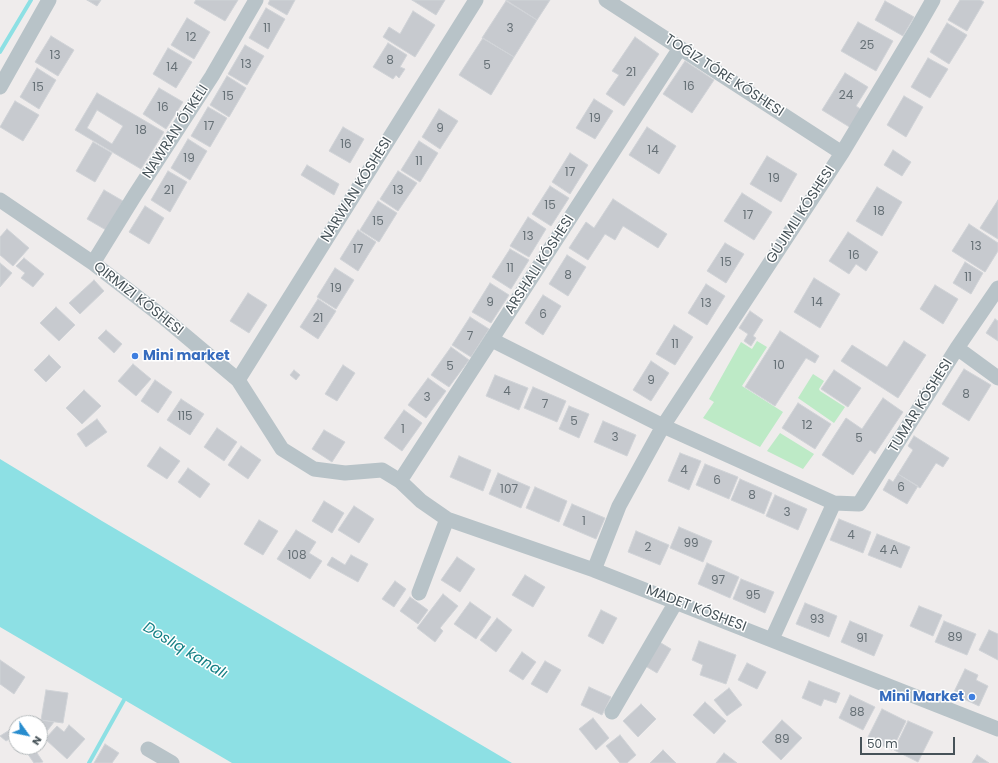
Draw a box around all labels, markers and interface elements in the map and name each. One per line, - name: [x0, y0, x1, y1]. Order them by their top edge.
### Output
- house number: 11: [263, 22, 271, 36]
- house number: 3: [506, 22, 514, 36]
- house number: 12: [186, 31, 196, 45]
- street label: TOǴIZ TÓRE KÓSHESI: [661, 31, 787, 121]
- house number: 25: [860, 39, 874, 53]
- house number: 13: [50, 49, 60, 63]
- house number: 8: [386, 54, 394, 68]
- house number: 13: [241, 58, 251, 72]
- house number: 5: [483, 59, 491, 73]
- house number: 14: [166, 61, 178, 75]
- house number: 21: [626, 66, 636, 80]
- house number: 16: [683, 80, 695, 94]
- house number: 15: [32, 81, 44, 95]
- street label: NAWRAN ÓTKELI: [140, 82, 212, 182]
- house number: 24: [839, 89, 853, 103]
- house number: 15: [222, 90, 234, 104]
- house number: 16: [157, 101, 169, 115]
- house number: 19: [589, 112, 601, 126]
- house number: 17: [204, 120, 214, 134]
- house number: 9: [436, 122, 444, 136]
- house number: 18: [135, 124, 147, 138]
- street label: NARWAN KÓSHESI: [318, 134, 396, 246]
- house number: 16: [340, 138, 352, 152]
- house number: 14: [647, 144, 659, 158]
- house number: 19: [183, 152, 195, 166]
- house number: 11: [415, 155, 423, 169]
- street label: GÚJIMLI KÓSHESI: [763, 163, 839, 267]
- house number: 17: [565, 166, 575, 180]
- house number: 19: [768, 172, 780, 186]
- house number: 21: [164, 184, 174, 198]
- house number: 13: [393, 184, 403, 198]
- house number: 15: [544, 199, 556, 213]
- house number: 18: [873, 205, 885, 219]
- house number: 17: [743, 209, 753, 223]
- street label: ARSHALI KÓSHESI: [502, 212, 578, 318]
- house number: 15: [372, 215, 384, 229]
- house number: 13: [523, 230, 533, 244]
- house number: 13: [971, 240, 981, 254]
- house number: 17: [353, 243, 363, 257]
- house number: 16: [848, 249, 860, 263]
- house number: 15: [720, 256, 732, 270]
- street label: QIRMIZI KÓSHESI: [90, 259, 186, 339]
- house number: 11: [506, 262, 514, 276]
- house number: 8: [564, 269, 572, 283]
- house number: 11: [964, 271, 972, 285]
- house number: 19: [330, 282, 342, 296]
- house number: 9: [486, 296, 494, 310]
- house number: 14: [811, 296, 823, 310]
- house number: 13: [701, 297, 711, 311]
- house number: 6: [539, 308, 547, 322]
- house number: 21: [313, 312, 323, 326]
- house number: 7: [467, 330, 473, 344]
- house number: 11: [671, 338, 679, 352]
- place label: Mini market: [143, 348, 230, 364]
- marker: Mini market: [130, 351, 140, 361]
- street label: TUMAR KÓSHESI: [886, 356, 956, 456]
- house number: 10: [773, 359, 785, 373]
- house number: 5: [446, 360, 454, 374]
- house number: 9: [647, 374, 655, 388]
- house number: 4: [503, 385, 511, 399]
- house number: 8: [962, 388, 970, 402]
- house number: 3: [423, 391, 431, 405]
- house number: 7: [542, 398, 548, 412]
- house number: 115: [177, 410, 193, 424]
- house number: 5: [570, 415, 578, 429]
- house number: 12: [802, 419, 812, 433]
- house number: 1: [401, 423, 405, 437]
- house number: 3: [611, 431, 619, 445]
- house number: 5: [855, 432, 863, 446]
- house number: 4: [680, 464, 688, 478]
- house number: 6: [713, 474, 721, 488]
- house number: 6: [897, 481, 905, 495]
- house number: 107: [500, 483, 518, 497]
- house number: 8: [748, 489, 756, 503]
- house number: 3: [783, 506, 791, 520]
- house number: 1: [582, 515, 586, 529]
- house number: 4: [847, 529, 855, 543]
- house number: 99: [683, 537, 699, 551]
- house number: 2: [645, 541, 651, 555]
- house number: 4 А: [880, 544, 898, 558]
- house number: 108: [288, 549, 306, 563]
- house number: 97: [711, 574, 725, 588]
- street label: MADET KÓSHESI: [643, 582, 749, 636]
- house number: 95: [745, 589, 761, 603]
- house number: 93: [810, 613, 824, 627]
- water label: Doslıq kanalı: [140, 619, 230, 683]
- house number: 89: [947, 631, 963, 645]
- house number: 91: [856, 632, 868, 646]
- place label: Mini Market: [879, 689, 964, 705]
- marker: Mini Market: [967, 692, 977, 702]
- house number: 88: [849, 706, 865, 720]
- north arrow: [8, 715, 48, 755]
- scale bar: [862, 729, 957, 755]
- text: N: [28, 733, 46, 749]
- house number: 89: [774, 733, 790, 747]
- text: 50 m: [867, 735, 898, 752]

